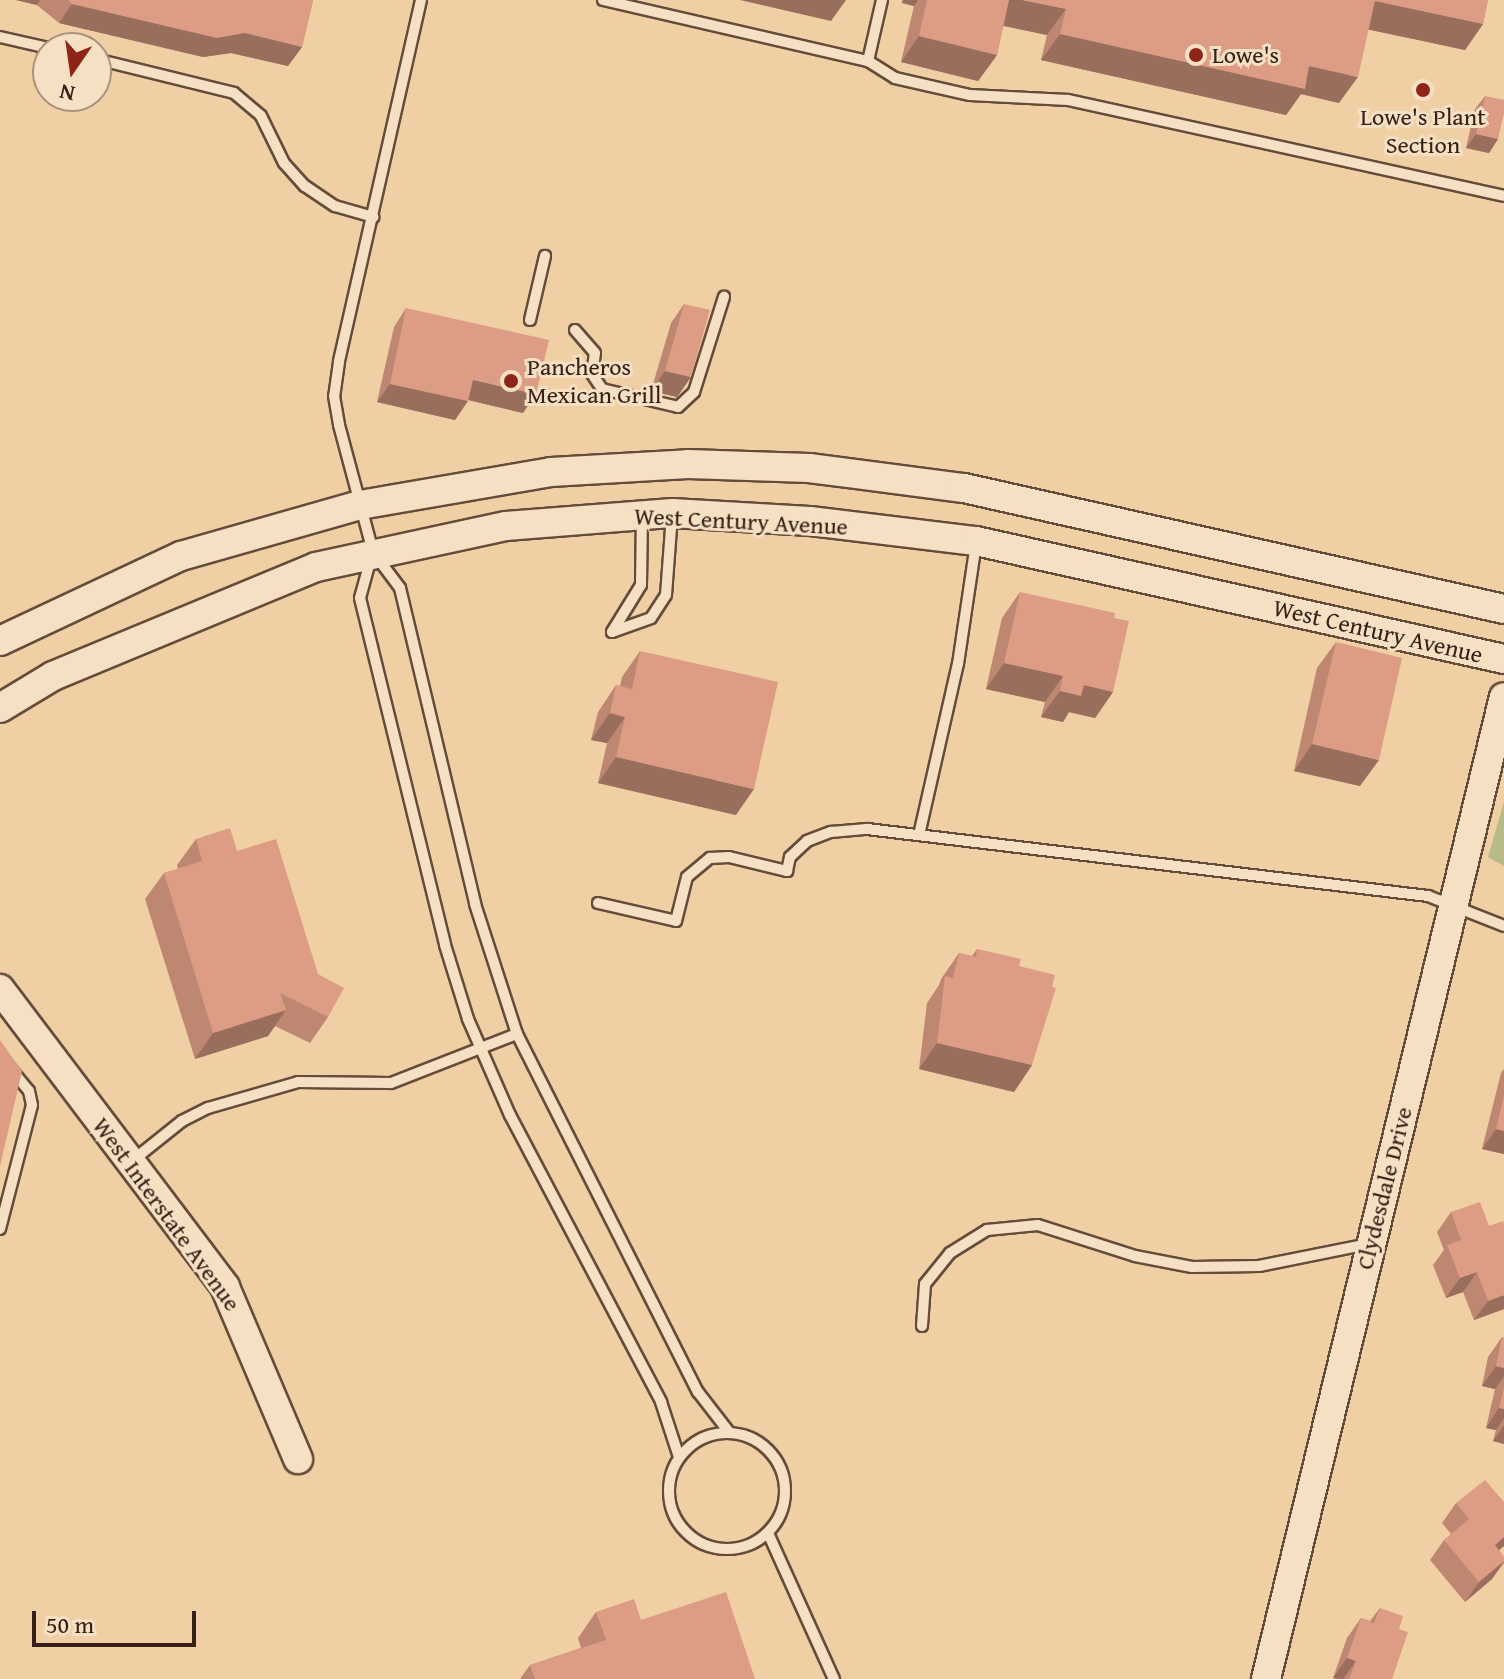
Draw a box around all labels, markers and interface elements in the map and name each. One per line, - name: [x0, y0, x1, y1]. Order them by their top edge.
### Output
- north arrow: [32, 32, 112, 112]
- place label: Lowe's: [1212, 41, 1279, 69]
- marker: Lowe's: [1187, 46, 1205, 64]
- text: N: [56, 76, 78, 111]
- marker: Lowe's Plant Section: [1414, 81, 1432, 99]
- place label: Lowe's Plant Section: [1360, 103, 1486, 159]
- place label: Pancheros Mexican Grill: [527, 353, 662, 409]
- marker: Pancheros Mexican Grill: [502, 372, 520, 390]
- street label: West Century Avenue: [633, 501, 849, 541]
- street label: West Century Avenue: [1270, 593, 1486, 669]
- street label: Clydesdale Drive: [1350, 1104, 1418, 1272]
- street label: West Interstate Avenue: [87, 1111, 247, 1317]
- scale bar: [36, 1595, 200, 1645]
- text: 50 m: [46, 1607, 94, 1642]

